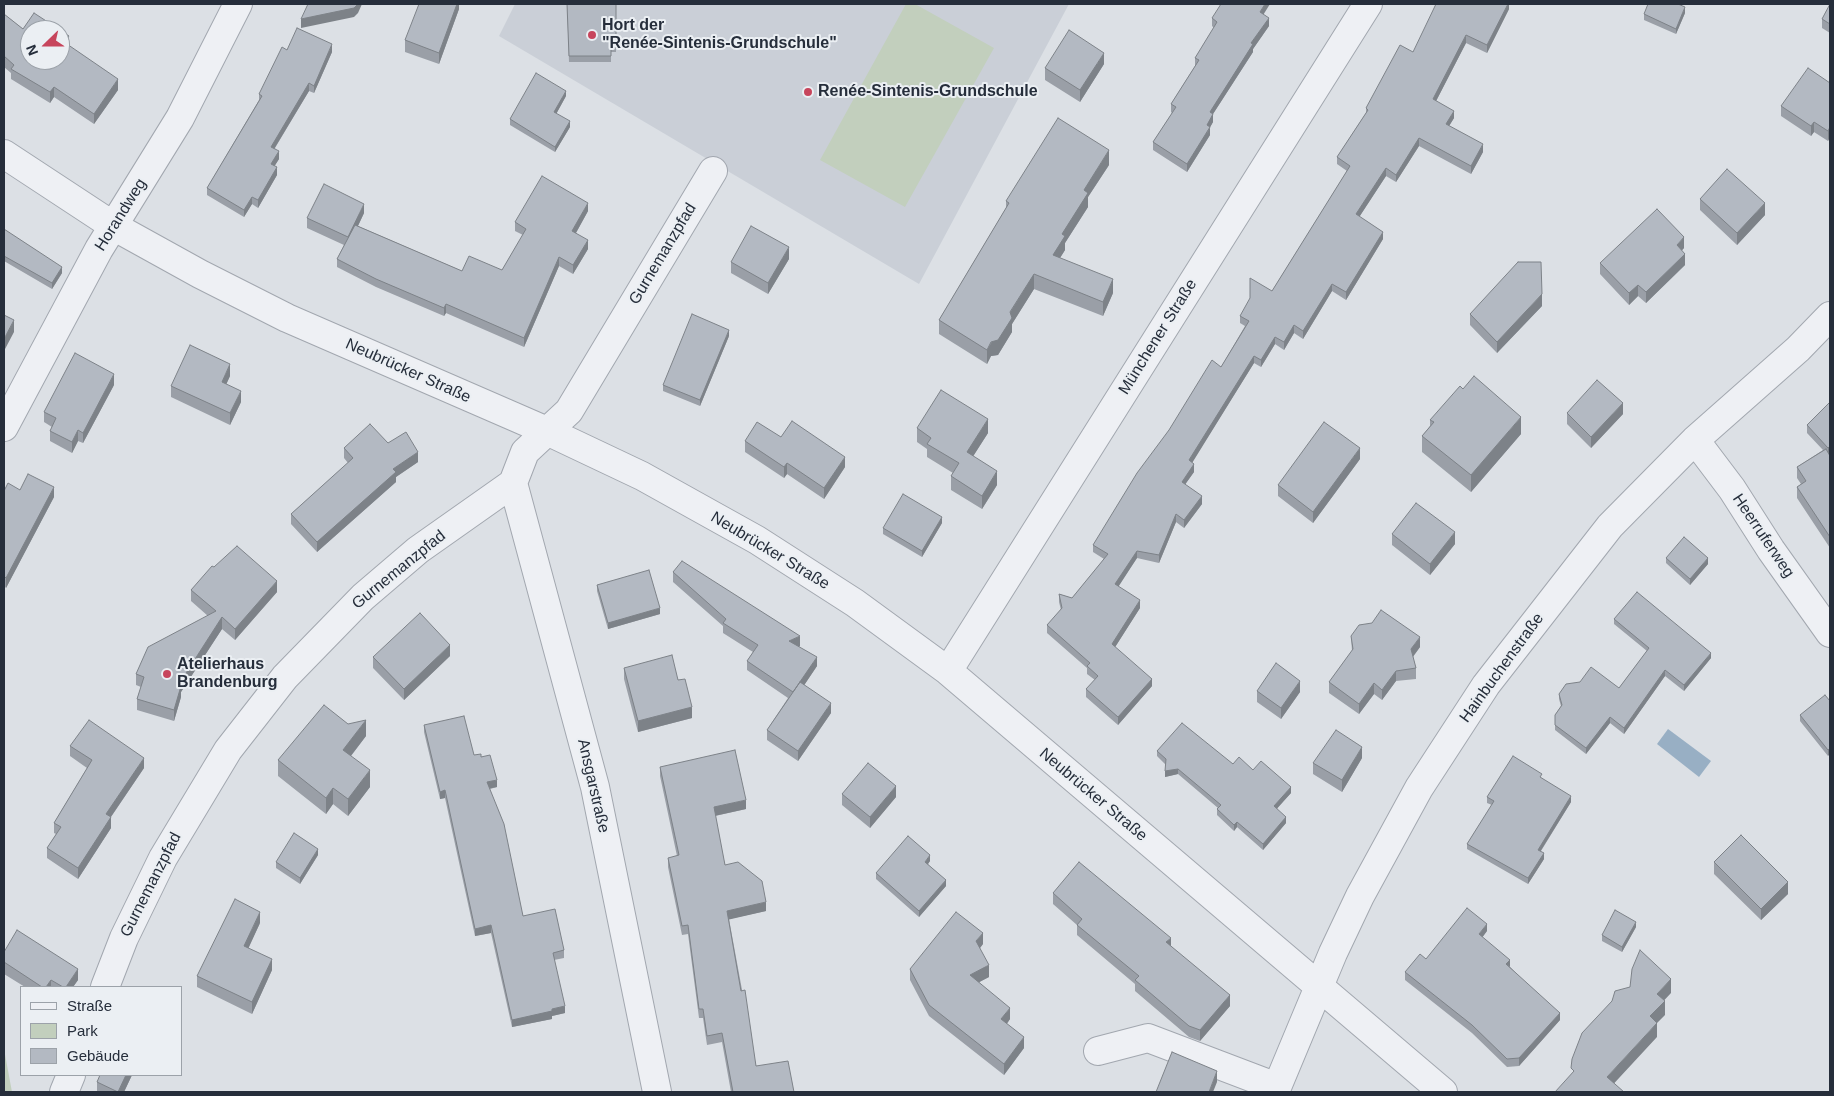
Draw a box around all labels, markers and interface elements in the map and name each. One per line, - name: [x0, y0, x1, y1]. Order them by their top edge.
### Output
- place label: Hort der "Renée-Sintenis-Grundschule": [602, 16, 837, 54]
- north arrow: [20, 20, 70, 70]
- marker: Hort der "Renée-Sintenis-Grundschule": [586, 29, 598, 41]
- text: N: [23, 43, 41, 58]
- place label: Renée-Sintenis-Grundschule: [818, 82, 1038, 102]
- marker: Renée-Sintenis-Grundschule: [802, 86, 814, 98]
- street label: Horandweg: [91, 175, 151, 255]
- street label: Gurnemanzpfad: [625, 200, 701, 308]
- street label: Münchener Straße: [1115, 276, 1201, 398]
- street label: Neubrücker Straße: [342, 335, 474, 407]
- street label: Heerruferweg: [1728, 490, 1798, 582]
- street label: Neubrücker Straße: [707, 508, 833, 594]
- street label: Gurnemanzpfad: [348, 526, 450, 614]
- street label: Hainbuchenstraße: [1456, 609, 1548, 727]
- place label: Atelierhaus Brandenburg: [177, 655, 277, 693]
- marker: Atelierhaus Brandenburg: [161, 668, 173, 680]
- street label: Ansgarstraße: [573, 737, 613, 835]
- street label: Neubrücker Straße: [1035, 744, 1151, 846]
- street label: Gurnemanzpfad: [116, 830, 186, 940]
- legend: [20, 986, 182, 1076]
- text: Straße: [67, 997, 112, 1014]
- text: Park: [67, 1022, 98, 1039]
- text: Gebäude: [67, 1047, 129, 1064]

